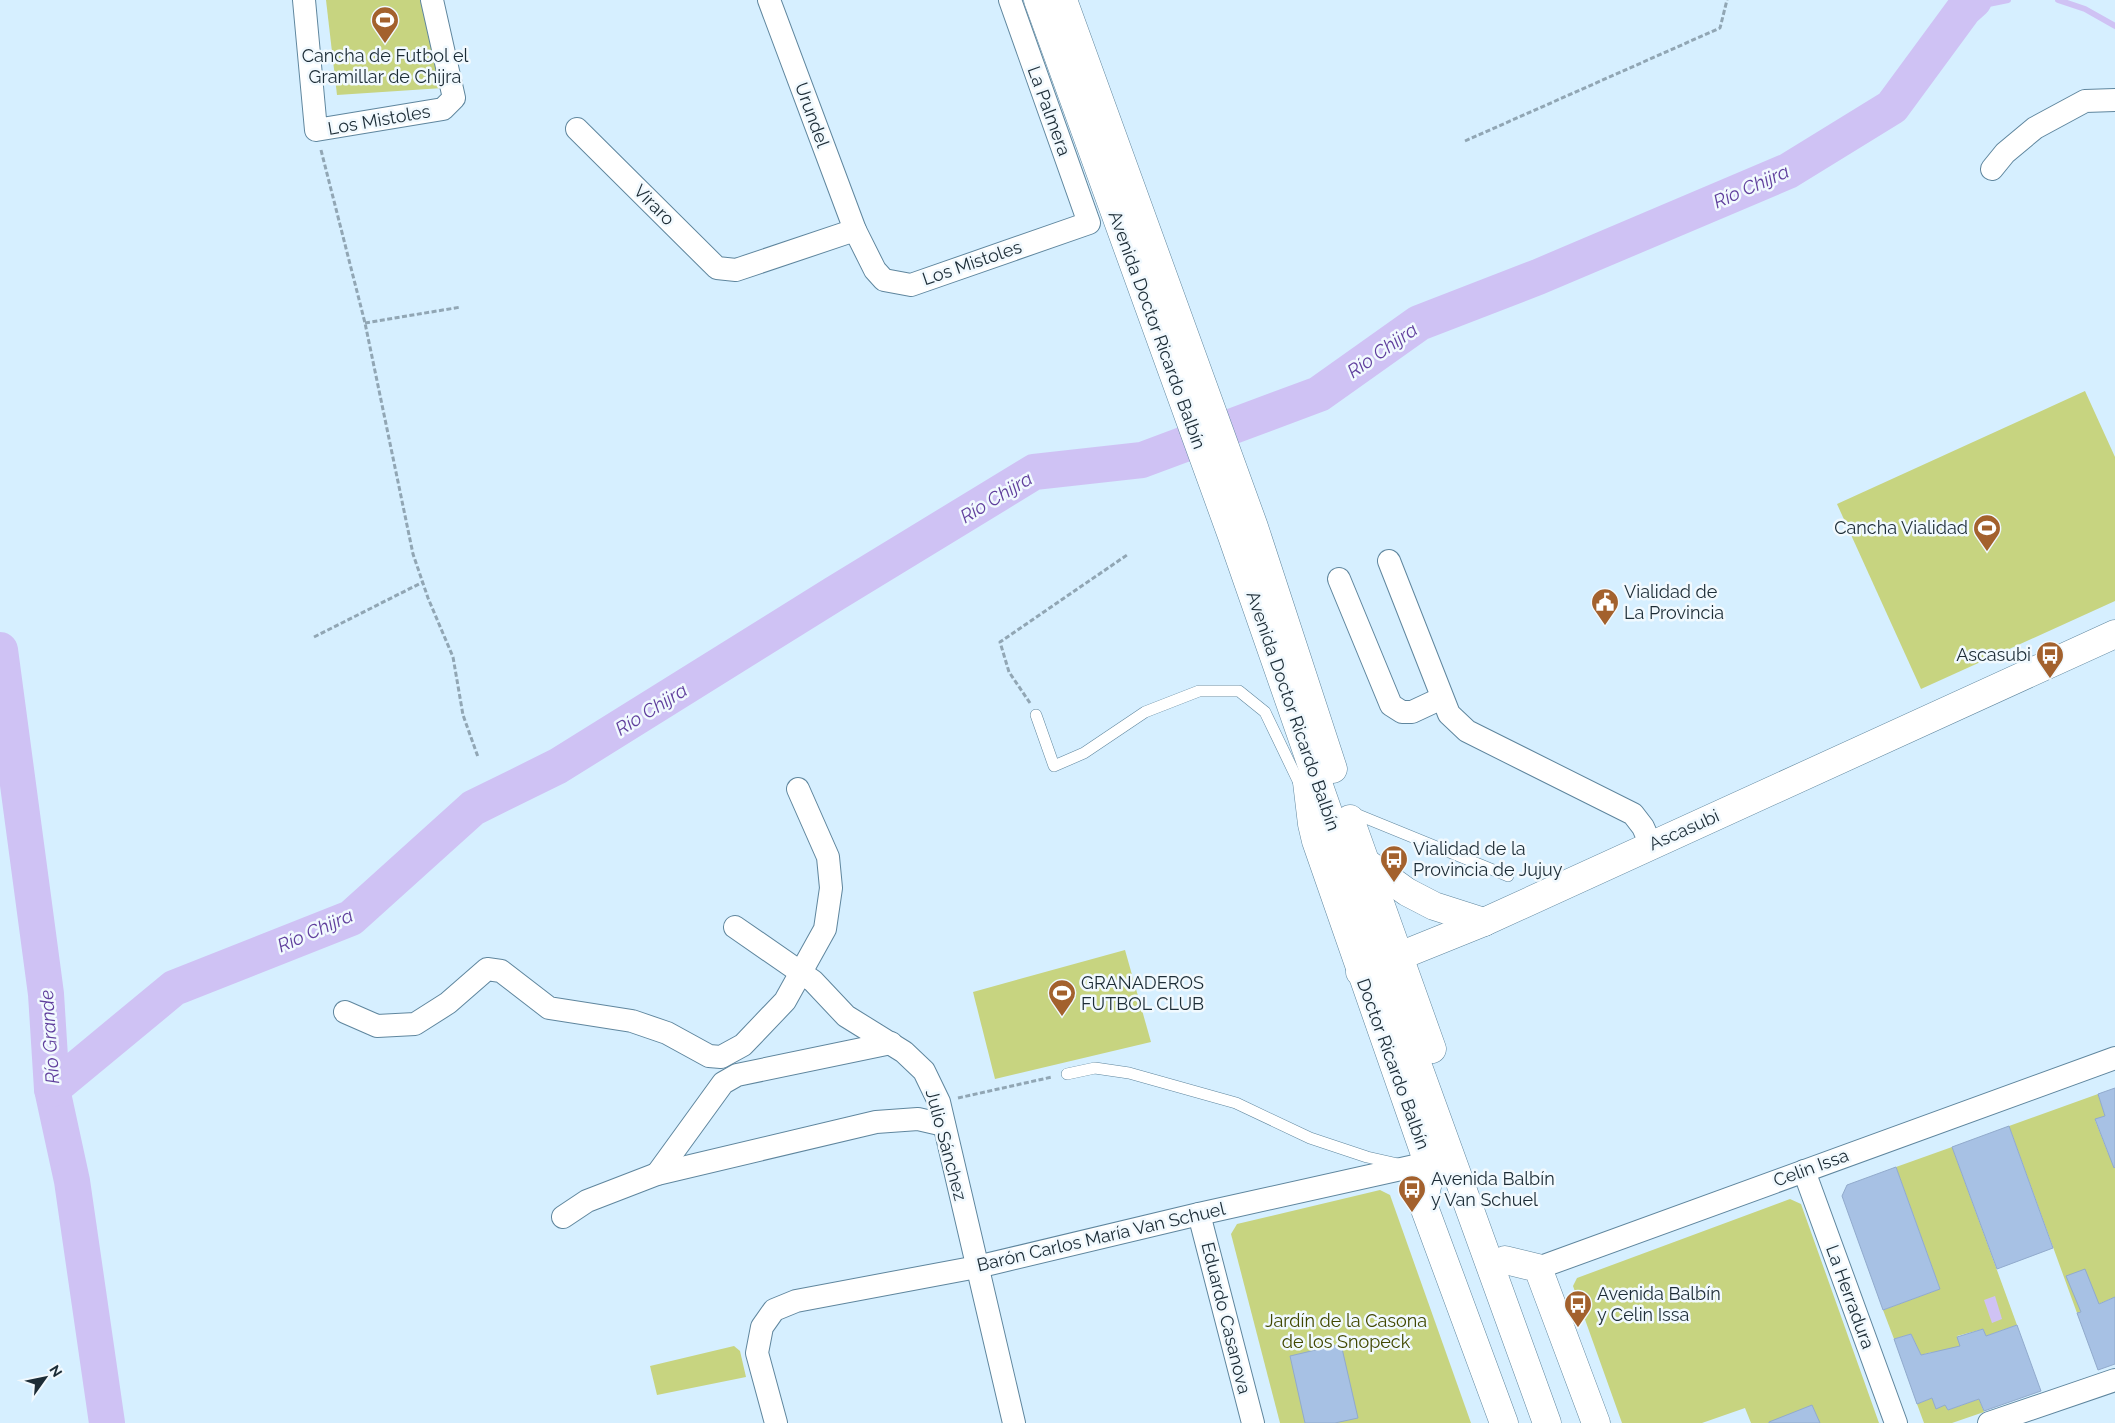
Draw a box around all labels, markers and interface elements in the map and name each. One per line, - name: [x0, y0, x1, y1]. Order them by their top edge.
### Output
- sports icon: Cancha de Futbol el Gramillar de Chijra: [370, 5, 400, 44]
- place label: Cancha de Futbol el Gramillar de Chijra: [302, 45, 468, 87]
- street label: La Palmera: [1024, 63, 1075, 159]
- street label: Urundel: [791, 79, 834, 150]
- street label: Los Mistoles: [326, 100, 432, 139]
- water label: Río Chijra: [1710, 160, 1792, 212]
- street label: Viraro: [630, 180, 679, 230]
- street label: Avenida Doctor Ricardo Balbín: [1105, 208, 1210, 452]
- street label: Los Mistoles: [920, 236, 1024, 289]
- water label: Río Chijra: [1343, 318, 1421, 382]
- water label: Río Chijra: [956, 467, 1036, 527]
- sports icon: Cancha Vialidad: [1972, 513, 2002, 552]
- place label: Cancha Vialidad: [1834, 517, 1968, 538]
- place label: Vialidad de La Provincia: [1624, 581, 1724, 623]
- public building icon: Vialidad de La Provincia: [1590, 587, 1620, 626]
- street label: Avenida Doctor Ricardo Balbín: [1243, 588, 1344, 833]
- bus stop icon: Ascasubi: [2035, 640, 2065, 679]
- place label: Ascasubi: [1956, 644, 2031, 665]
- water label: Río Chijra: [611, 678, 691, 740]
- street label: Ascasubi: [1645, 805, 1722, 854]
- place label: Vialidad de la Provincia de Jujuy: [1413, 838, 1563, 880]
- bus stop icon: Vialidad de la Provincia de Jujuy: [1379, 844, 1409, 883]
- water label: Río Chijra: [274, 904, 356, 956]
- place label: GRANADEROS FUTBOL CLUB: [1081, 972, 1204, 1014]
- street label: Doctor Ricardo Balbín: [1353, 975, 1434, 1152]
- sports icon: GRANADEROS FUTBOL CLUB: [1047, 978, 1077, 1017]
- water label: Río Grande: [35, 989, 63, 1085]
- street label: Julio Sánchez: [922, 1087, 971, 1203]
- street label: Celin Issa: [1770, 1144, 1851, 1191]
- place label: Avenida Balbín y Van Schuel: [1431, 1168, 1555, 1210]
- bus stop icon: Avenida Balbín y Van Schuel: [1397, 1174, 1427, 1213]
- street label: Barón Carlos María Van Schuel: [975, 1198, 1227, 1275]
- street label: Eduardo Casanova: [1197, 1240, 1256, 1396]
- street label: La Herradura: [1822, 1242, 1879, 1352]
- place label: Avenida Balbín y Celin Issa: [1597, 1283, 1721, 1325]
- bus stop icon: Avenida Balbín y Celin Issa: [1563, 1289, 1593, 1328]
- park label: Jardín de la Casona de los Snopeck: [1265, 1310, 1427, 1352]
- north arrow: [20, 1353, 70, 1403]
- text: N: [46, 1362, 66, 1380]

